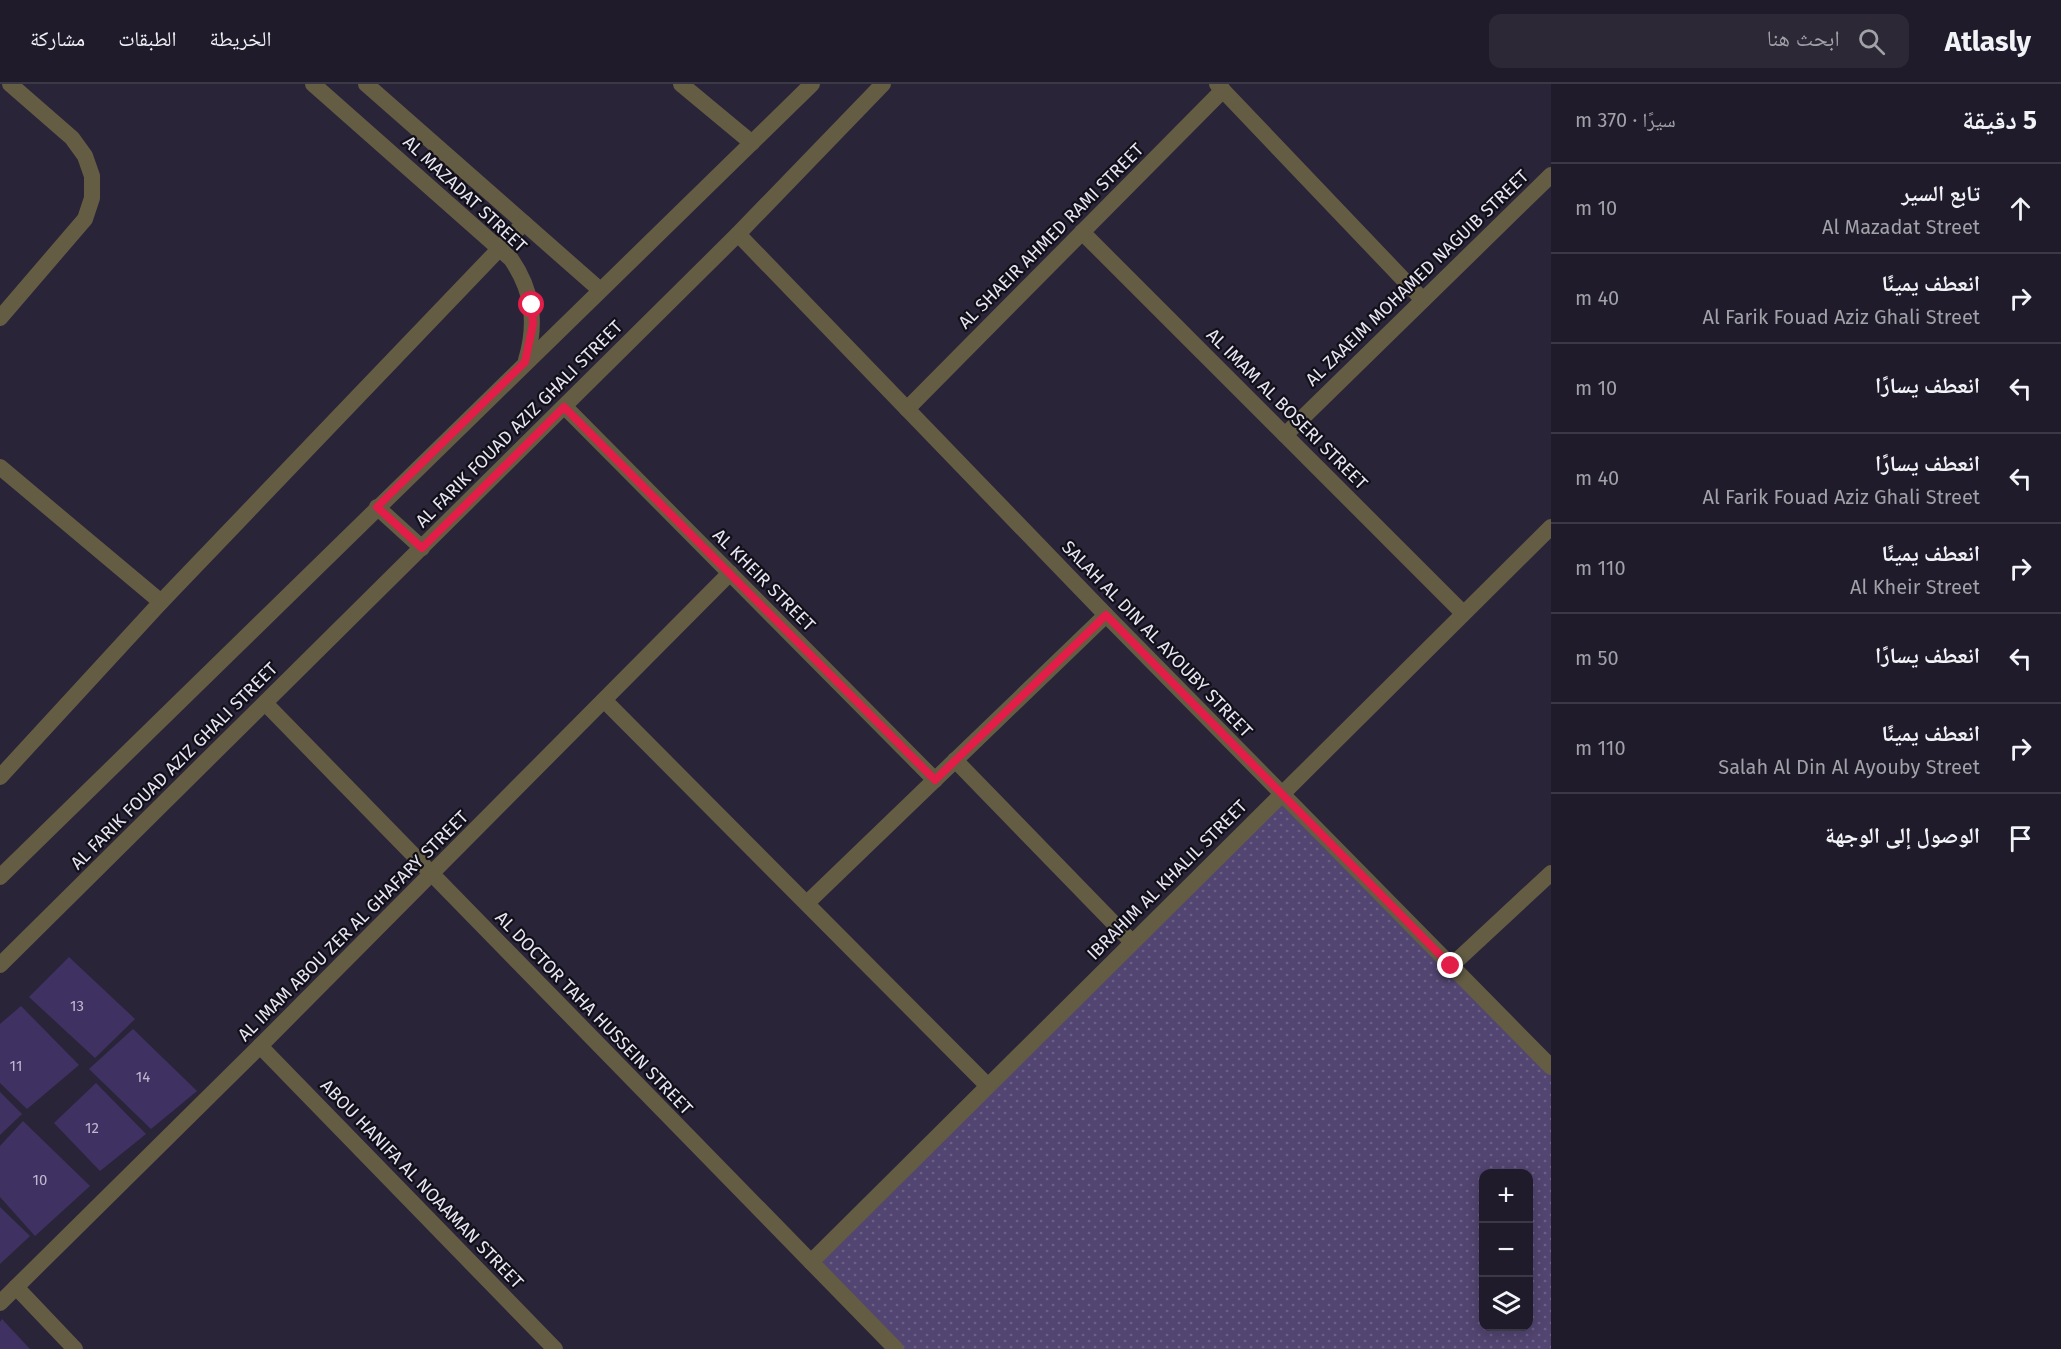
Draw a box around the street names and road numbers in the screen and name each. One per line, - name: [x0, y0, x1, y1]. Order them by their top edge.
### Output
- street label: AL MAZADAT STREET: [399, 131, 532, 257]
- street label: AL SHAEIR AHMED RAMI STREET: [954, 138, 1149, 333]
- street label: AL ZAAEIM MOHAMED NAGUIB STREET: [1301, 165, 1534, 391]
- street label: AL FARIK FOUAD AZIZ GHALI STREET: [411, 315, 628, 532]
- street label: AL IMAM AL BOSERI STREET: [1202, 324, 1373, 495]
- street label: AL KHEIR STREET: [708, 524, 820, 636]
- street label: SALAH AL DIN AL AYOUBY STREET: [1057, 536, 1257, 742]
- street label: AL FARIK FOUAD AZIZ GHALI STREET: [66, 657, 283, 874]
- street label: IBRAHIM AL KHALIL STREET: [1082, 795, 1252, 965]
- street label: AL IMAM ABOU ZER AL GHAFARY STREET: [233, 806, 473, 1046]
- street label: AL DOCTOR TAHA HUSSEIN STREET: [491, 907, 698, 1120]
- street label: ABOU HANIFA AL NOAAMAN STREET: [316, 1075, 528, 1294]

